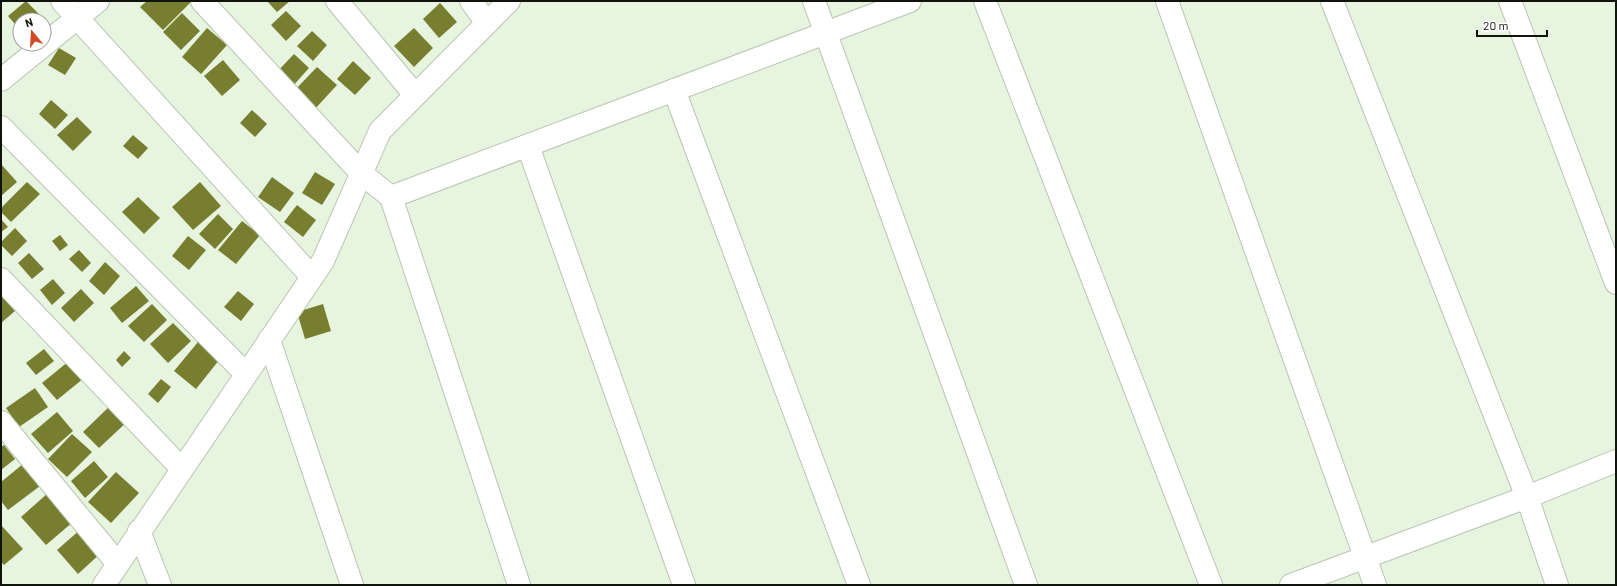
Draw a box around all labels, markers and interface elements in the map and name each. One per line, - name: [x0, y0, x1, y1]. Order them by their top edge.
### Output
- north arrow: [12, 12, 52, 52]
- scale bar: [1477, 12, 1547, 38]
- text: N: [23, 15, 34, 29]
- text: 20 m: [1483, 18, 1509, 32]

